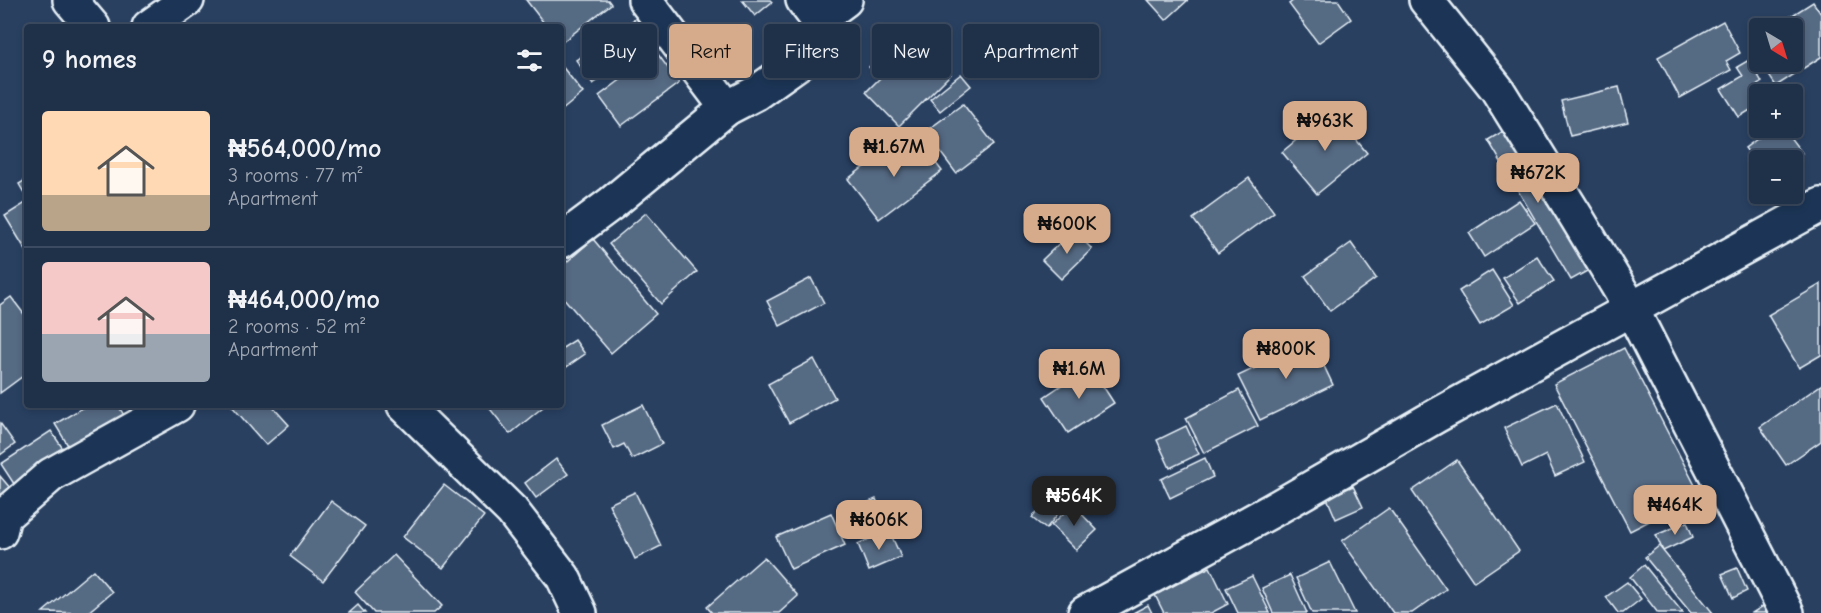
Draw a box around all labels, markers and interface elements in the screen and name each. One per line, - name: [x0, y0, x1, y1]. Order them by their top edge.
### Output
- north arrow: [1749, 18, 1803, 72]
- map controls: [1749, 18, 1803, 204]
- chip: Buy: [582, 24, 657, 78]
- chip: Rent: [669, 24, 752, 78]
- chip: Filters: [764, 24, 860, 78]
- chip: New: [872, 24, 951, 78]
- chip: Apartment: [963, 24, 1099, 78]
- icon: filters: [513, 44, 546, 77]
- text: 9 homes: [42, 45, 137, 75]
- button: +: [1749, 84, 1803, 138]
- pin: ₦963K: [1283, 101, 1367, 152]
- text: ₦963K: [1297, 109, 1353, 132]
- pin: ₦1.67M: [845, 127, 943, 178]
- text: ₦564,000/mo: [228, 134, 381, 164]
- icon: home: [90, 135, 162, 207]
- text: ₦1.67M: [863, 135, 925, 158]
- button: −: [1749, 150, 1803, 204]
- pin: ₦672K: [1496, 153, 1580, 204]
- text: ₦672K: [1510, 161, 1566, 184]
- text: 3 rooms · 77 m²: [228, 164, 362, 187]
- text: Apartment: [228, 187, 318, 210]
- pin: ₦600K: [1025, 204, 1109, 255]
- text: ₦600K: [1037, 212, 1097, 235]
- text: ₦464,000/mo: [228, 285, 380, 315]
- icon: home: [90, 286, 162, 358]
- text: 2 rooms · 52 m²: [228, 315, 365, 338]
- pin: ₦800K: [1244, 329, 1328, 380]
- text: ₦800K: [1257, 337, 1315, 360]
- text: Apartment: [228, 338, 318, 361]
- pin: ₦1.6M: [1037, 349, 1121, 400]
- text: ₦1.6M: [1053, 357, 1105, 380]
- pin: ₦564K: [1032, 476, 1116, 527]
- text: ₦564K: [1046, 484, 1102, 507]
- pin: ₦464K: [1633, 485, 1717, 536]
- text: ₦464K: [1648, 493, 1702, 516]
- pin: ₦606K: [837, 500, 921, 551]
- text: ₦606K: [850, 508, 908, 531]

